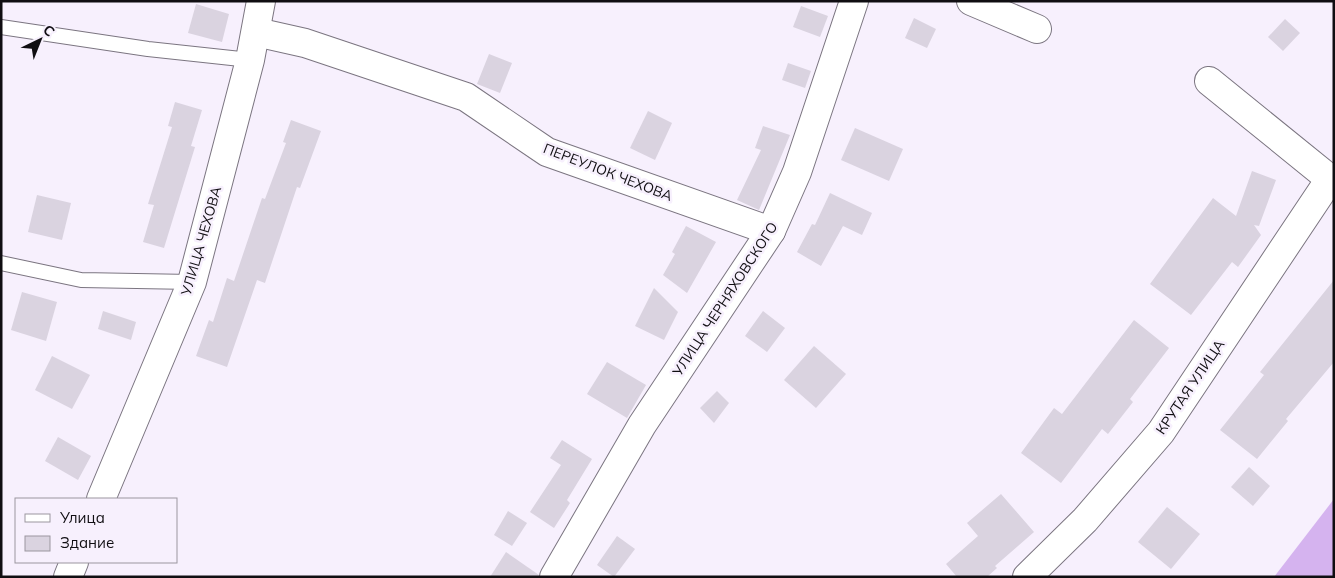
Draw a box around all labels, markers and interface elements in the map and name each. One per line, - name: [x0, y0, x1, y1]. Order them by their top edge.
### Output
- north arrow: [15, 15, 65, 65]
- text: С: [39, 21, 59, 40]
- street label: ПЕРЕУЛОК ЧЕХОВА: [541, 139, 676, 205]
- street label: УЛИЦА ЧЕХОВА: [177, 184, 225, 299]
- street label: УЛИЦА ЧЕРНЯХОВСКОГО: [668, 219, 782, 380]
- street label: КРУТАЯ УЛИЦА: [1152, 336, 1229, 438]
- legend: [15, 498, 178, 563]
- text: Улица: [59, 508, 105, 527]
- text: Здание: [60, 533, 114, 552]

